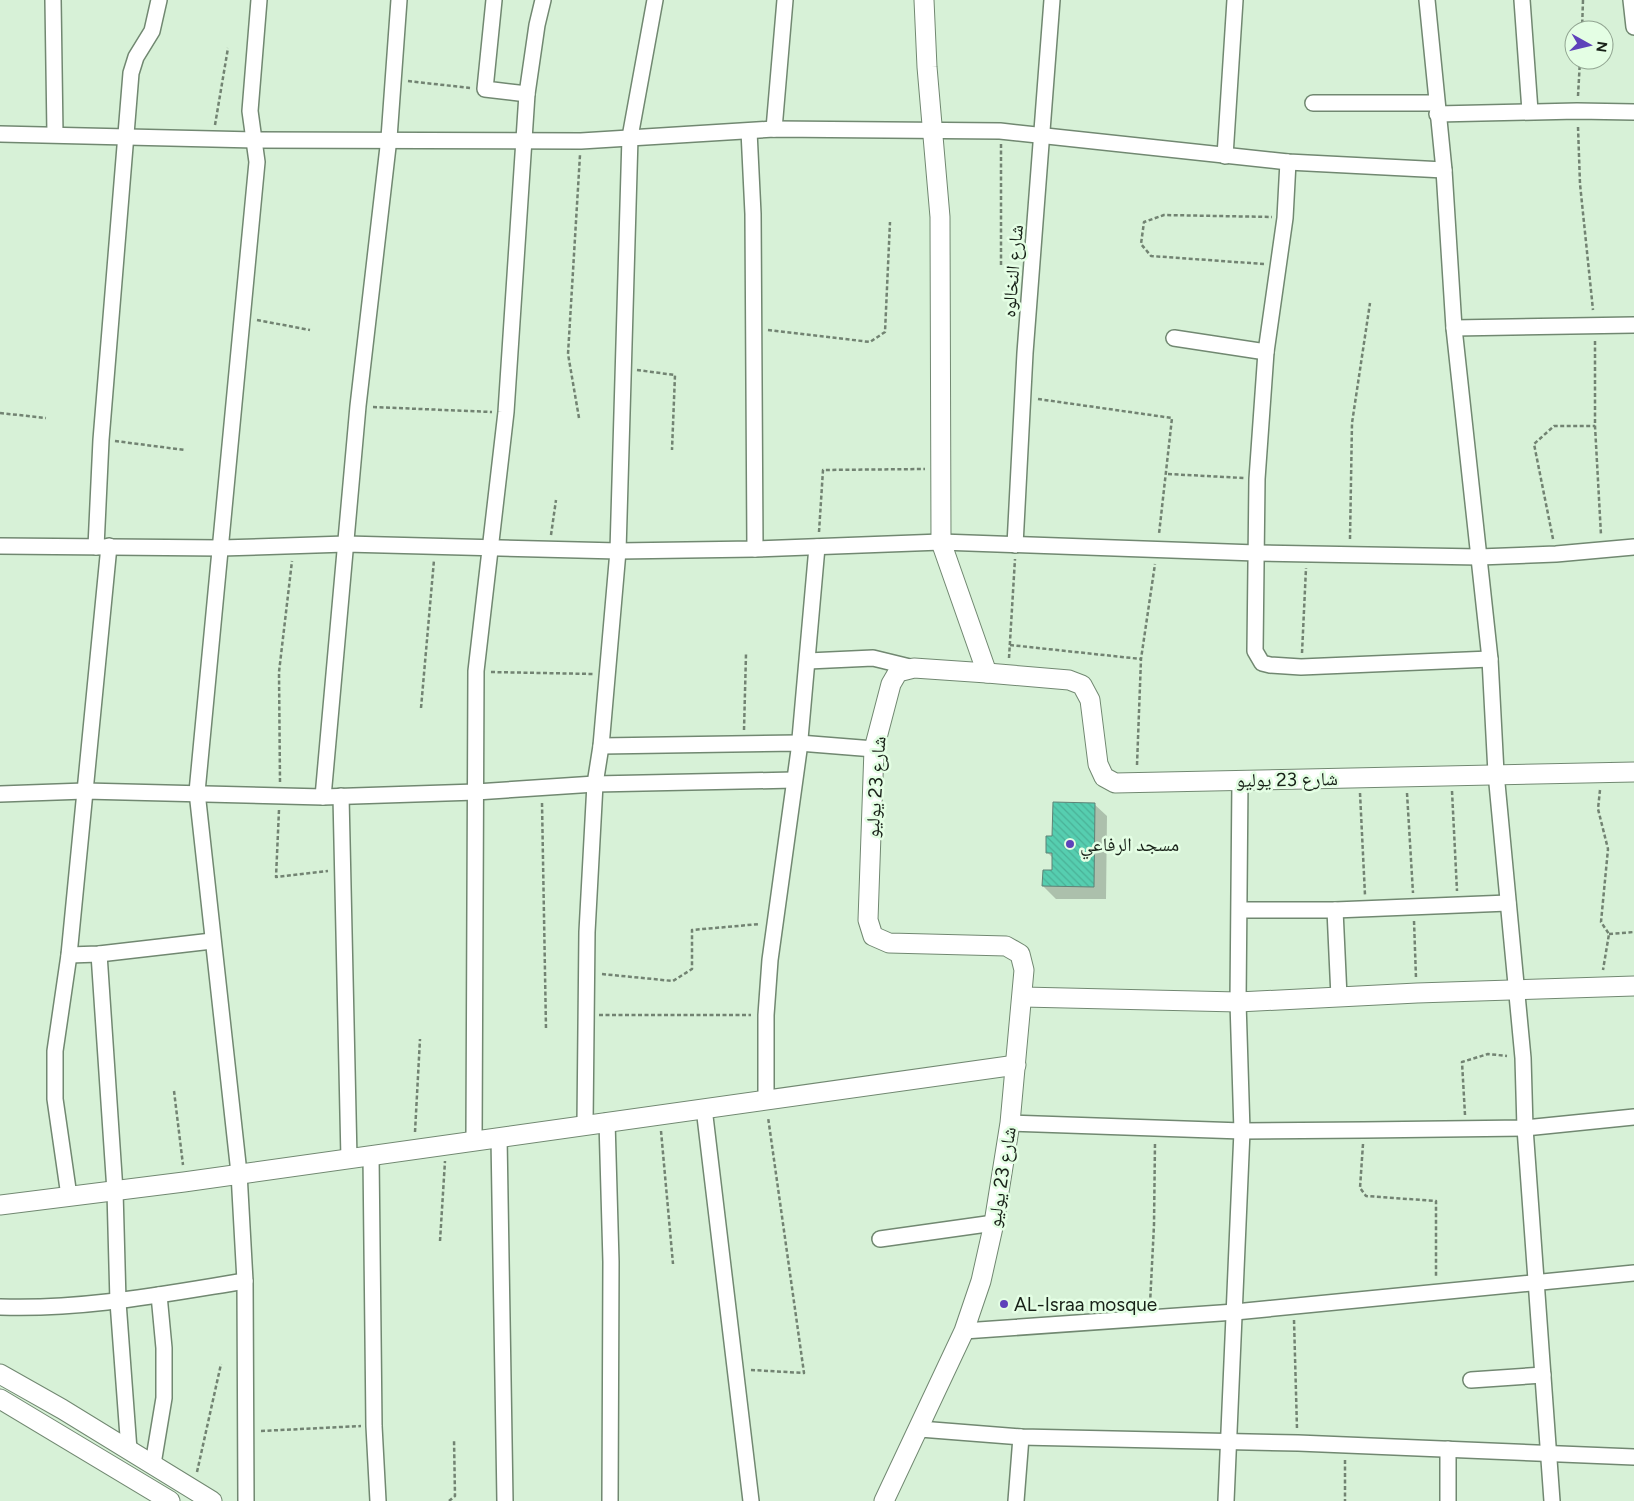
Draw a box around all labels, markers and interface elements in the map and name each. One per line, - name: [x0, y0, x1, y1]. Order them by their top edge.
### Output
- north arrow: [1564, 20, 1614, 70]
- text: N: [1592, 40, 1611, 53]
- street label: شارع النخالوه: [997, 224, 1028, 318]
- street label: شارع 23 يوليو: [860, 736, 891, 839]
- street label: شارع 23 يوليو: [1236, 767, 1338, 792]
- place label: مسجد الرفاعي: [1080, 833, 1179, 860]
- marker: مسجد الرفاعي: [1064, 838, 1076, 850]
- street label: شارع 23 يوليو: [982, 1125, 1021, 1229]
- place label: AL-Israa mosque: [1014, 1293, 1157, 1316]
- marker: AL-Israa mosque: [998, 1298, 1010, 1310]

